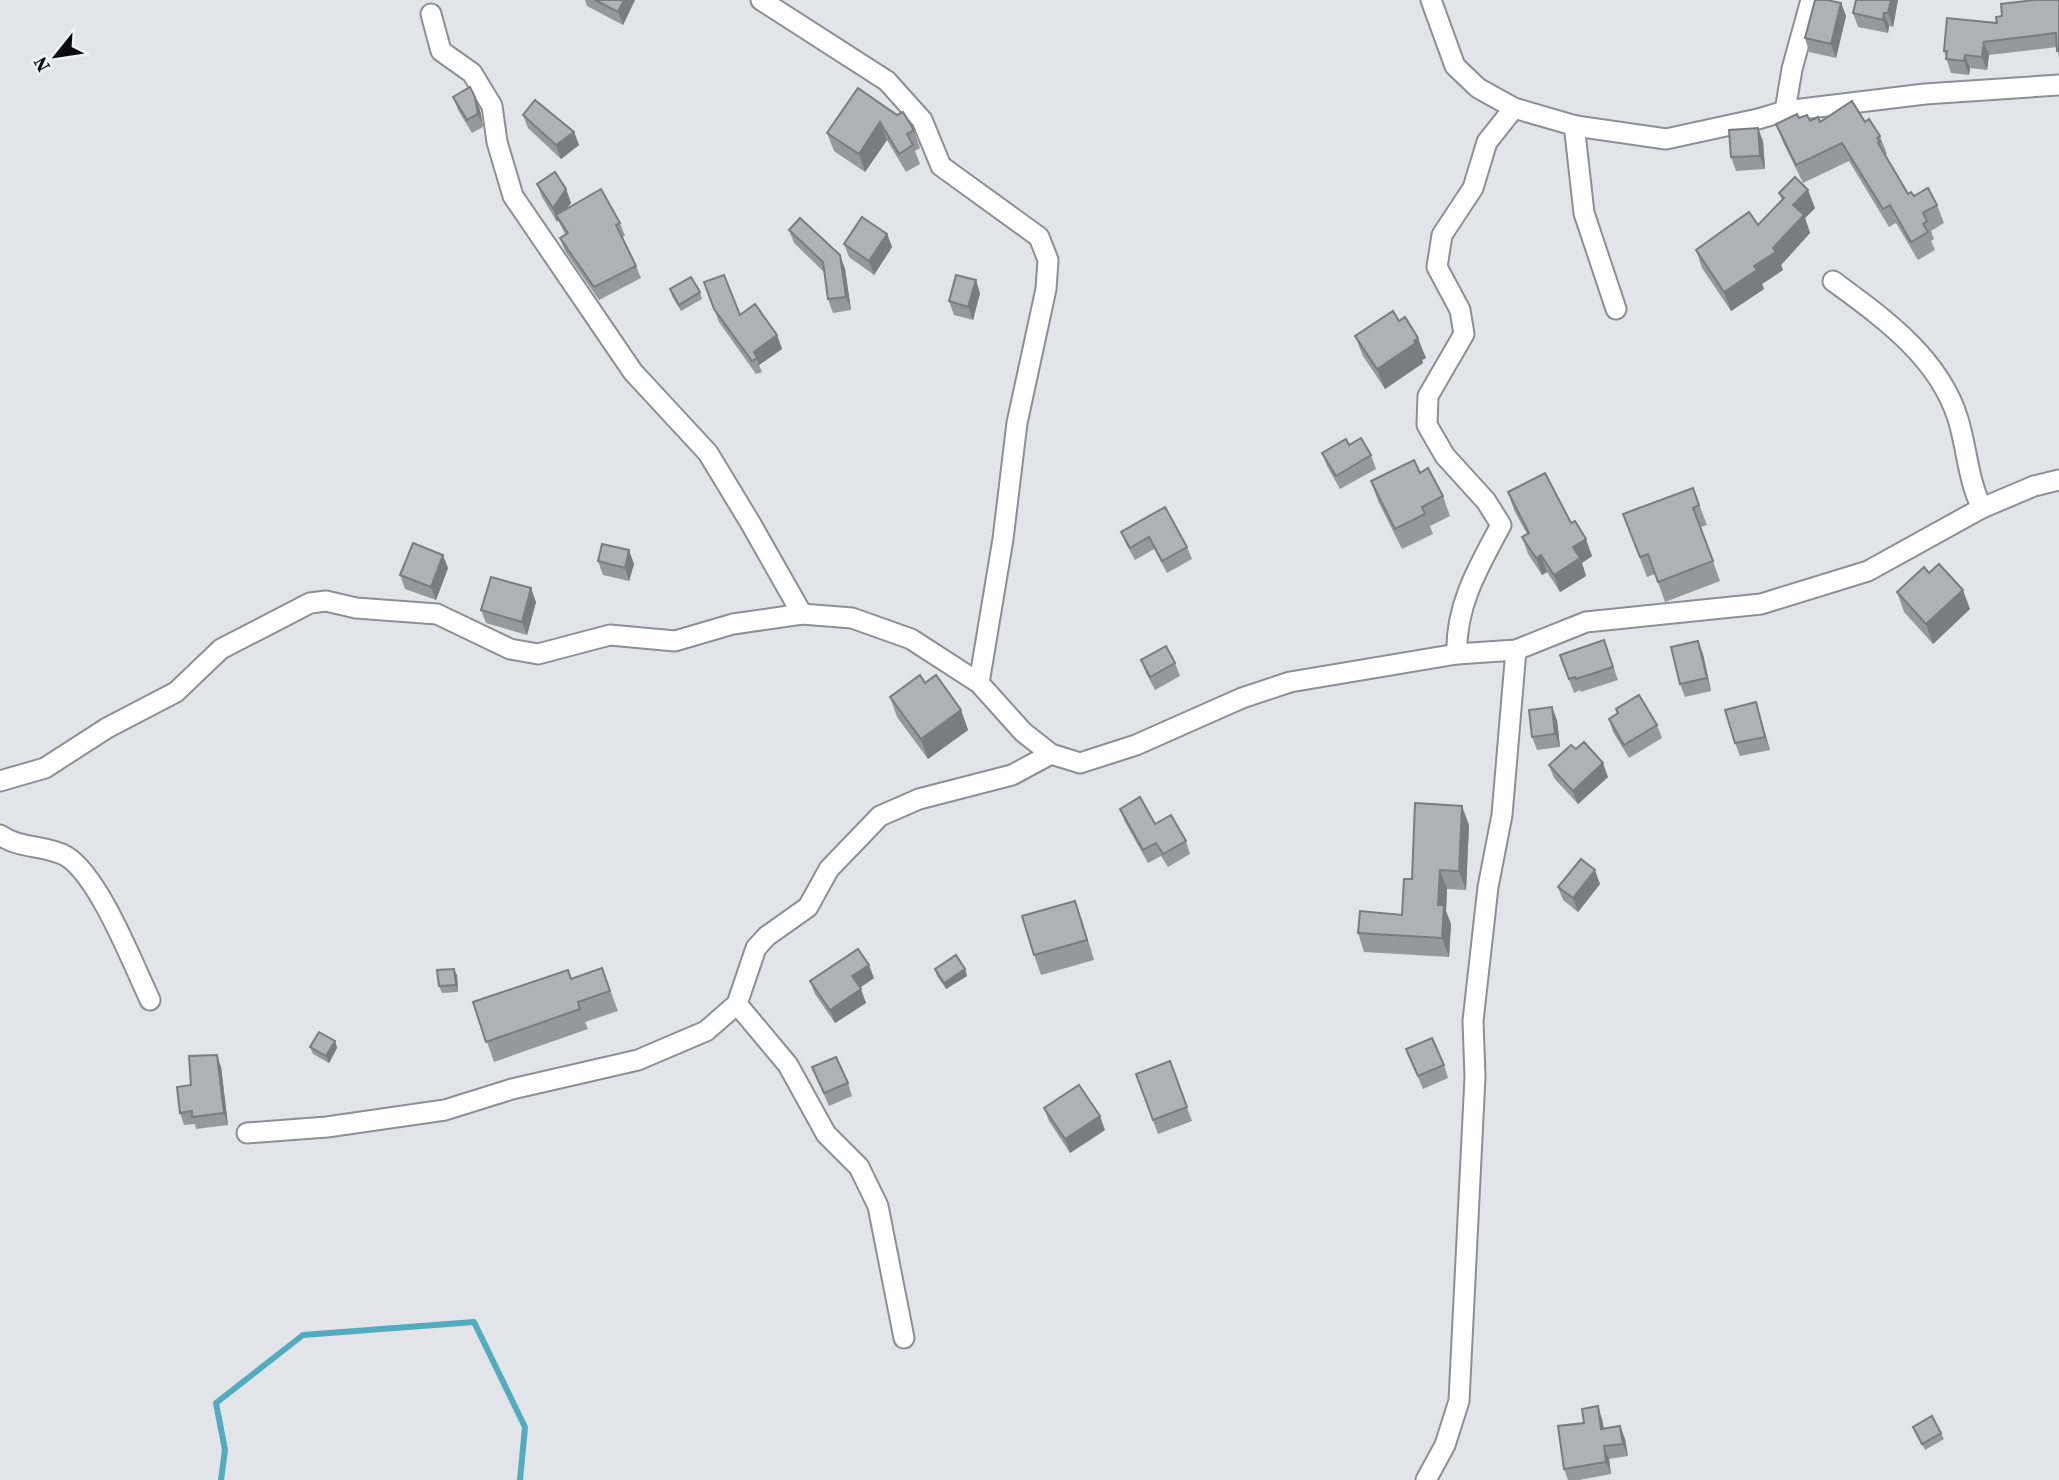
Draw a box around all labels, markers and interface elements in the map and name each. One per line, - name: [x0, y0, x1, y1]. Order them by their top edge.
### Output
- north arrow: [21, 21, 91, 91]
- text: N: [26, 52, 56, 77]

